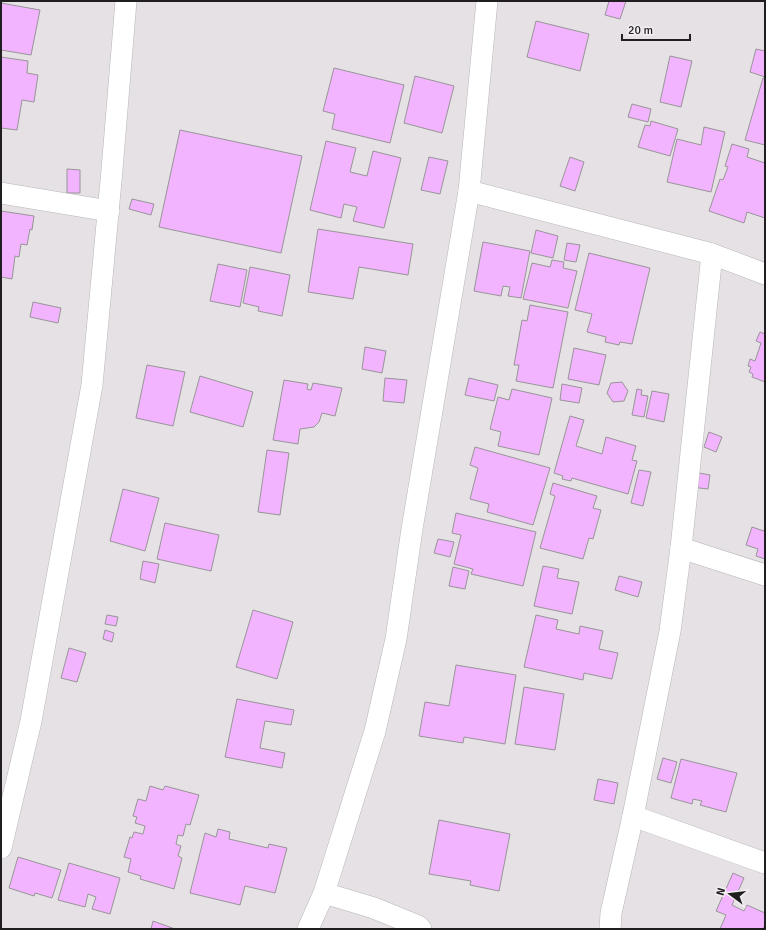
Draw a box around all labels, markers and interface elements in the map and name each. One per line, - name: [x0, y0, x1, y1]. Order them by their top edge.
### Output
- scale bar: [622, 16, 690, 42]
- text: 20 m: [628, 23, 653, 38]
- north arrow: [710, 874, 750, 914]
- text: N: [714, 886, 728, 897]

